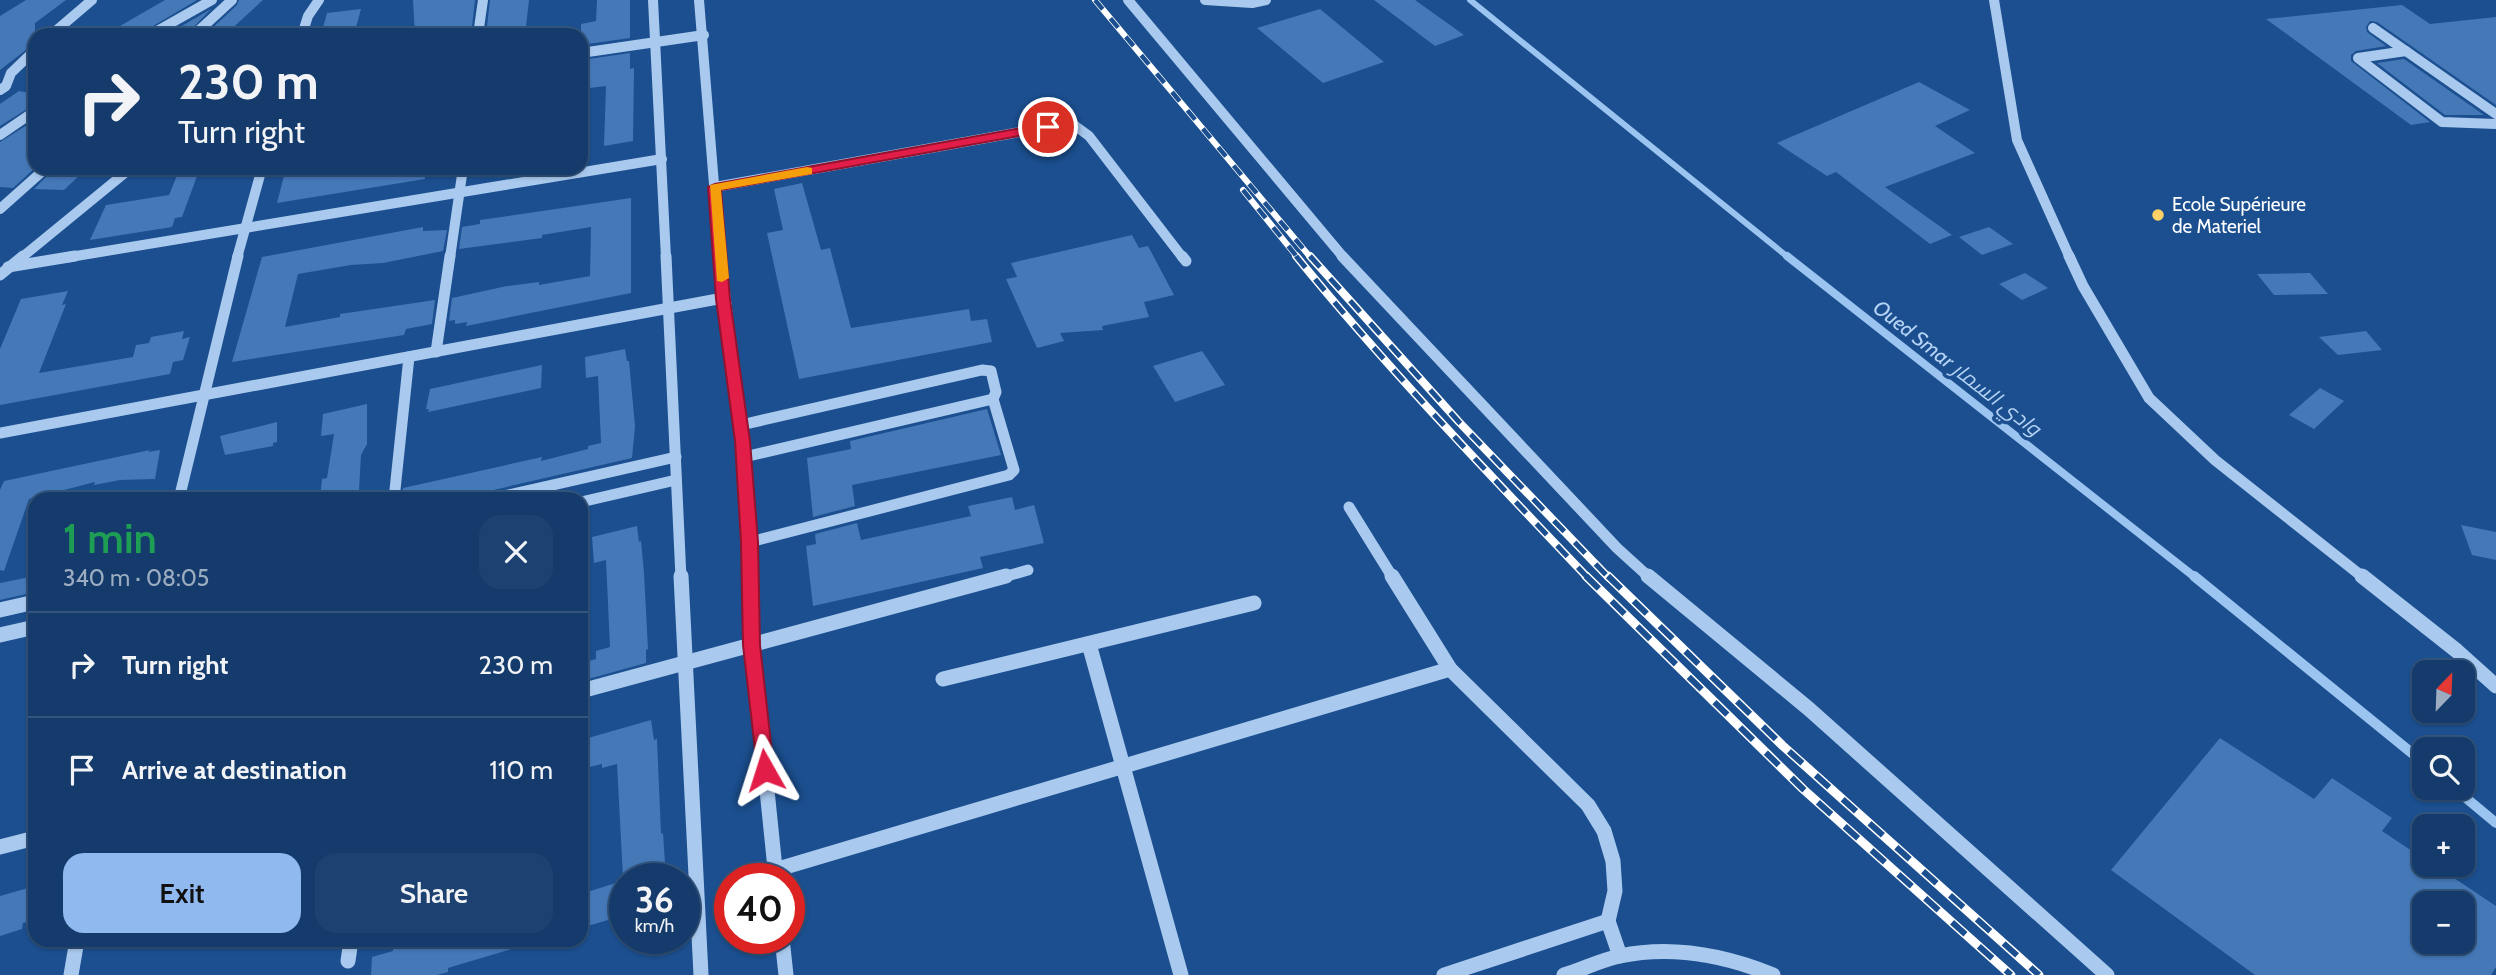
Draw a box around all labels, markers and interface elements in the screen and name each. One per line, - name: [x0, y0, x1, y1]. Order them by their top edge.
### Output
- text: 230 m: [178, 52, 319, 111]
- icon: right: [63, 56, 154, 147]
- pin: [1018, 97, 1078, 157]
- icon: arrive: [1029, 108, 1067, 146]
- text: Turn right: [178, 112, 305, 151]
- place label: Ecole Supérieure de Materiel: [2172, 193, 2306, 238]
- marker: Ecole Supérieure de Materiel: [2150, 207, 2166, 223]
- water label: Oued Smar وادي السمار: [1865, 294, 2047, 446]
- text: 1 min: [63, 512, 157, 564]
- button: close: [479, 515, 553, 589]
- text: 340 m · 08:05: [63, 564, 209, 592]
- icon: right: [63, 646, 101, 684]
- text: Turn right: [122, 649, 228, 681]
- text: 230 m: [479, 649, 553, 681]
- north arrow: [2412, 660, 2474, 723]
- map controls: [2412, 660, 2475, 954]
- position arrow: [728, 733, 802, 807]
- button: search: [2412, 737, 2475, 800]
- icon: arrive: [63, 751, 101, 789]
- text: Arrive at destination: [122, 754, 347, 786]
- text: 110 m: [489, 754, 553, 786]
- button: +: [2412, 814, 2475, 877]
- button: Exit: [63, 853, 301, 933]
- button: Share: [315, 853, 553, 933]
- speed limit sign: 40: [714, 863, 805, 954]
- text: 36: [635, 878, 674, 921]
- button: −: [2412, 891, 2475, 954]
- text: km/h: [635, 915, 674, 937]

